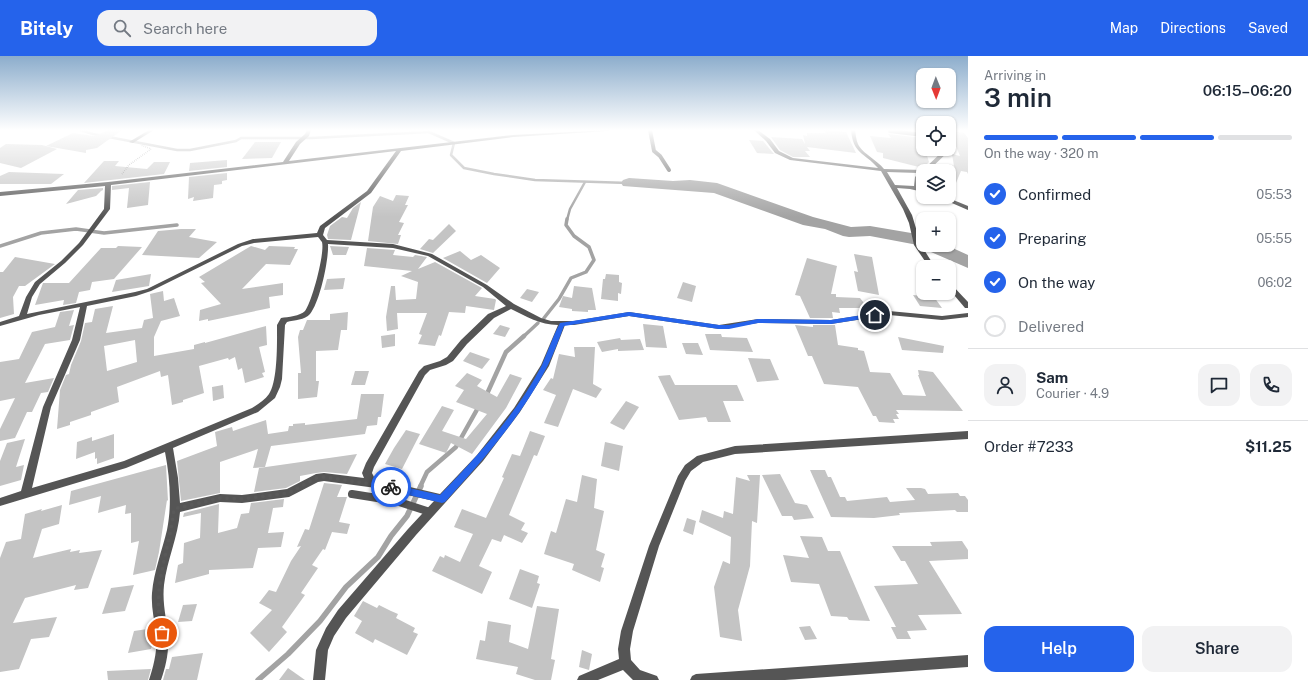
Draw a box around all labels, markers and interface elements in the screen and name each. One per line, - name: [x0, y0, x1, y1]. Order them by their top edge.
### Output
- search box: [97, 10, 377, 46]
- text: Bitely: [20, 17, 73, 39]
- icon: search: [111, 17, 133, 39]
- text: Search here: [143, 20, 227, 37]
- text: Map: [1110, 20, 1138, 36]
- text: Directions: [1160, 20, 1226, 36]
- text: Saved: [1248, 20, 1288, 36]
- north arrow: [916, 68, 956, 108]
- map controls: [916, 68, 956, 300]
- text: Arriving in: [984, 68, 1046, 83]
- text: 3 min: [984, 82, 1052, 113]
- text: 06:15–06:20: [1203, 82, 1292, 99]
- button: locate: [916, 116, 956, 156]
- text: On the way · 320 m: [984, 146, 1098, 161]
- button: layers: [916, 164, 956, 204]
- icon: check: [984, 183, 1006, 205]
- text: Confirmed: [1018, 186, 1091, 203]
- text: 05:53: [1256, 187, 1292, 202]
- button: +: [916, 212, 956, 252]
- icon: check: [984, 227, 1006, 249]
- text: Preparing: [1018, 230, 1087, 247]
- text: 05:55: [1256, 231, 1292, 246]
- button: −: [916, 260, 956, 300]
- icon: check: [984, 271, 1006, 293]
- text: On the way: [1018, 274, 1095, 291]
- text: 06:02: [1257, 275, 1292, 290]
- pin: [858, 298, 892, 332]
- icon: home: [864, 304, 886, 326]
- text: Delivered: [1018, 318, 1084, 335]
- button: person: [984, 364, 1026, 406]
- button: chat: [1198, 364, 1240, 406]
- button: phone: [1250, 364, 1292, 406]
- text: Sam: [1036, 369, 1068, 386]
- text: Courier · 4.9: [1036, 386, 1109, 401]
- text: Order #7233: [984, 438, 1074, 455]
- text: $11.25: [1245, 438, 1292, 455]
- courier: [371, 467, 411, 507]
- icon: bike: [380, 476, 402, 498]
- pin: [145, 616, 179, 650]
- icon: bag: [151, 622, 173, 644]
- button: Help: [984, 626, 1134, 672]
- button: Share: [1142, 626, 1292, 672]

